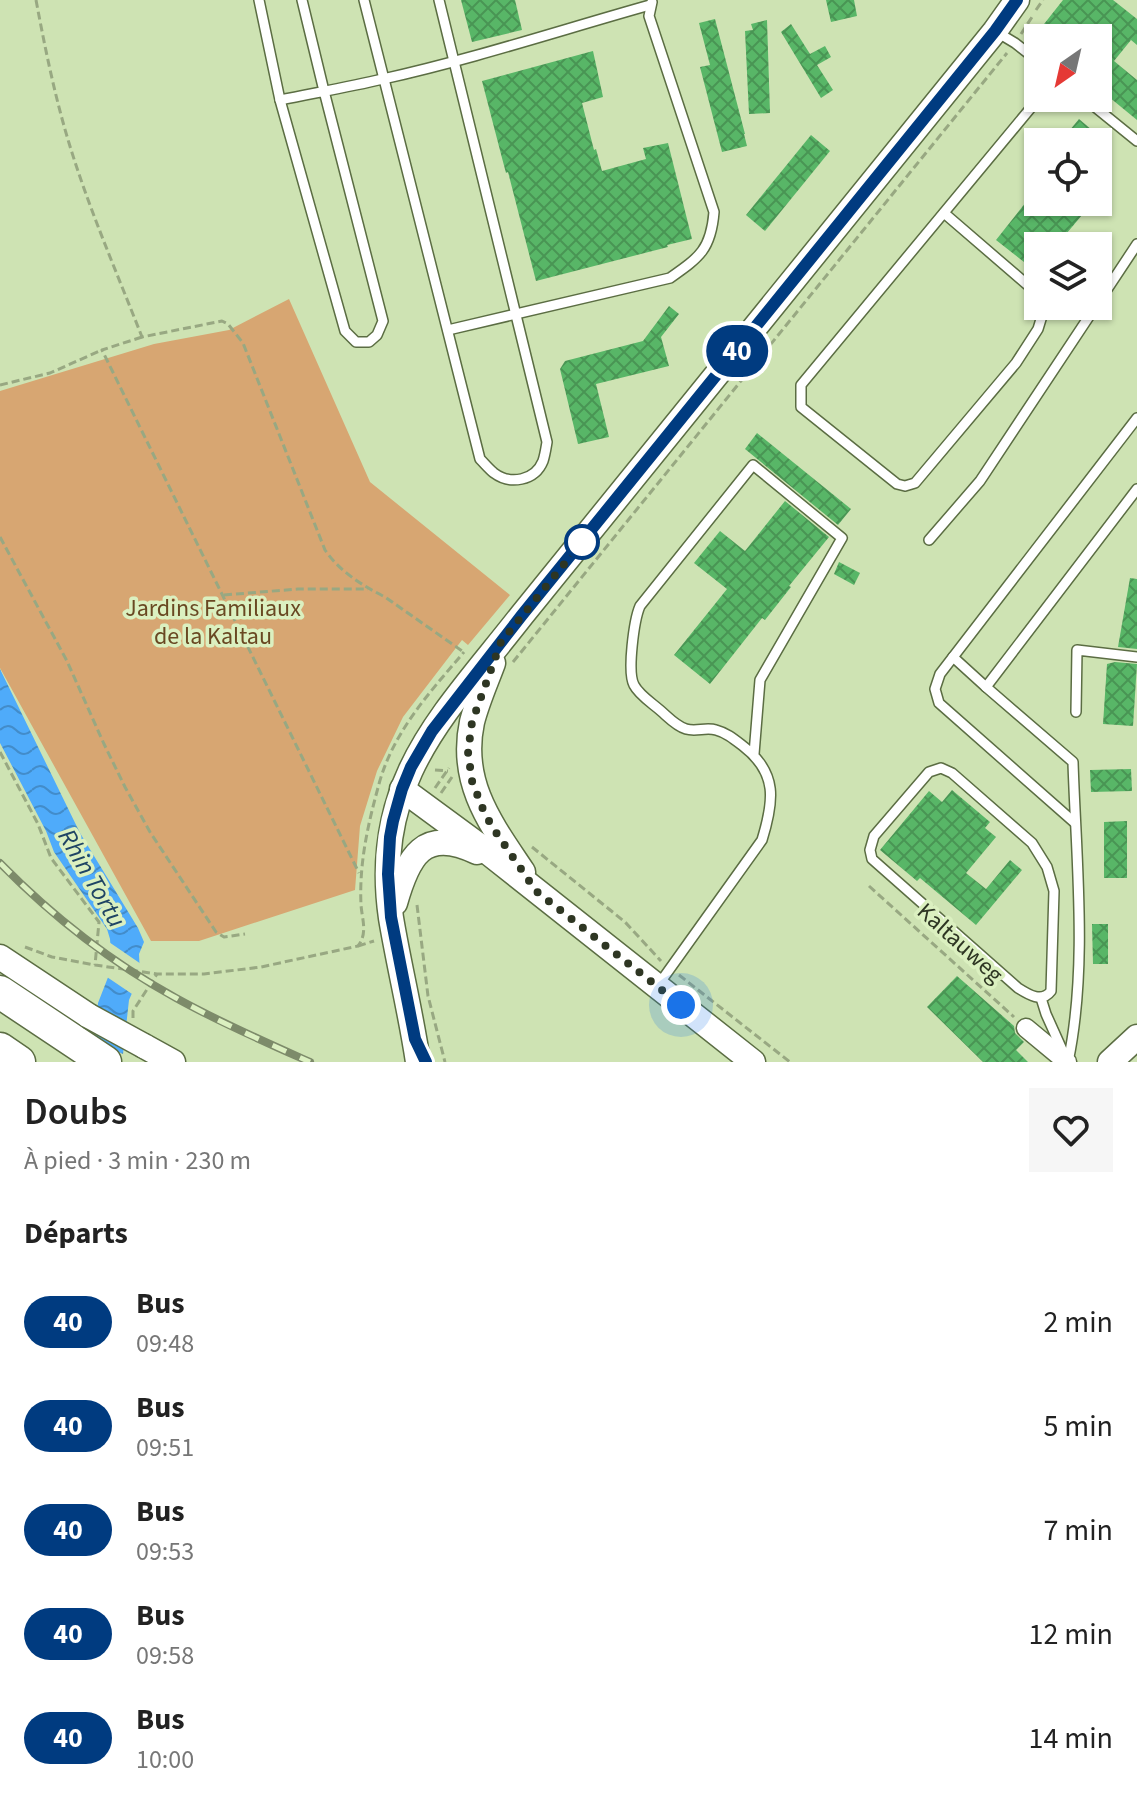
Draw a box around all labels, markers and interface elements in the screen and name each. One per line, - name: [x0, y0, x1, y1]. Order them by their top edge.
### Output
- north arrow: [1024, 24, 1112, 112]
- map controls: [1024, 24, 1112, 320]
- button: locate: [1024, 128, 1112, 216]
- button: layers: [1024, 232, 1112, 320]
- line badge: 40: [701, 325, 773, 377]
- text: 40: [722, 331, 752, 371]
- unlabelled marker: [565, 525, 599, 559]
- park label: Jardins Familiaux de la Kaltau: [125, 591, 301, 654]
- water label: Rhin Tortu: [49, 822, 135, 934]
- street label: Kaltauweg: [909, 895, 1011, 991]
- your location: [661, 985, 701, 1025]
- text: Doubs: [24, 1085, 127, 1139]
- button: heart: [1029, 1088, 1113, 1172]
- text: À pied · 3 min · 230 m: [24, 1142, 251, 1179]
- text: Départs: [24, 1212, 128, 1255]
- text: Bus: [136, 1282, 184, 1325]
- text: 2 min: [1043, 1301, 1113, 1344]
- text: 40: [53, 1302, 83, 1342]
- text: 09:48: [136, 1325, 194, 1362]
- text: Bus: [136, 1386, 184, 1429]
- text: 5 min: [1043, 1405, 1113, 1448]
- text: 40: [53, 1406, 83, 1446]
- text: 09:51: [136, 1429, 194, 1466]
- text: Bus: [136, 1490, 184, 1533]
- text: 7 min: [1043, 1509, 1113, 1552]
- text: 40: [53, 1510, 83, 1550]
- text: 09:53: [136, 1533, 194, 1570]
- text: Bus: [136, 1594, 184, 1637]
- text: 12 min: [1029, 1613, 1113, 1656]
- text: 40: [53, 1614, 83, 1654]
- text: 09:58: [136, 1637, 194, 1674]
- text: Bus: [136, 1698, 184, 1741]
- text: 14 min: [1029, 1717, 1113, 1760]
- text: 40: [53, 1718, 83, 1758]
- text: 10:00: [136, 1741, 194, 1778]

